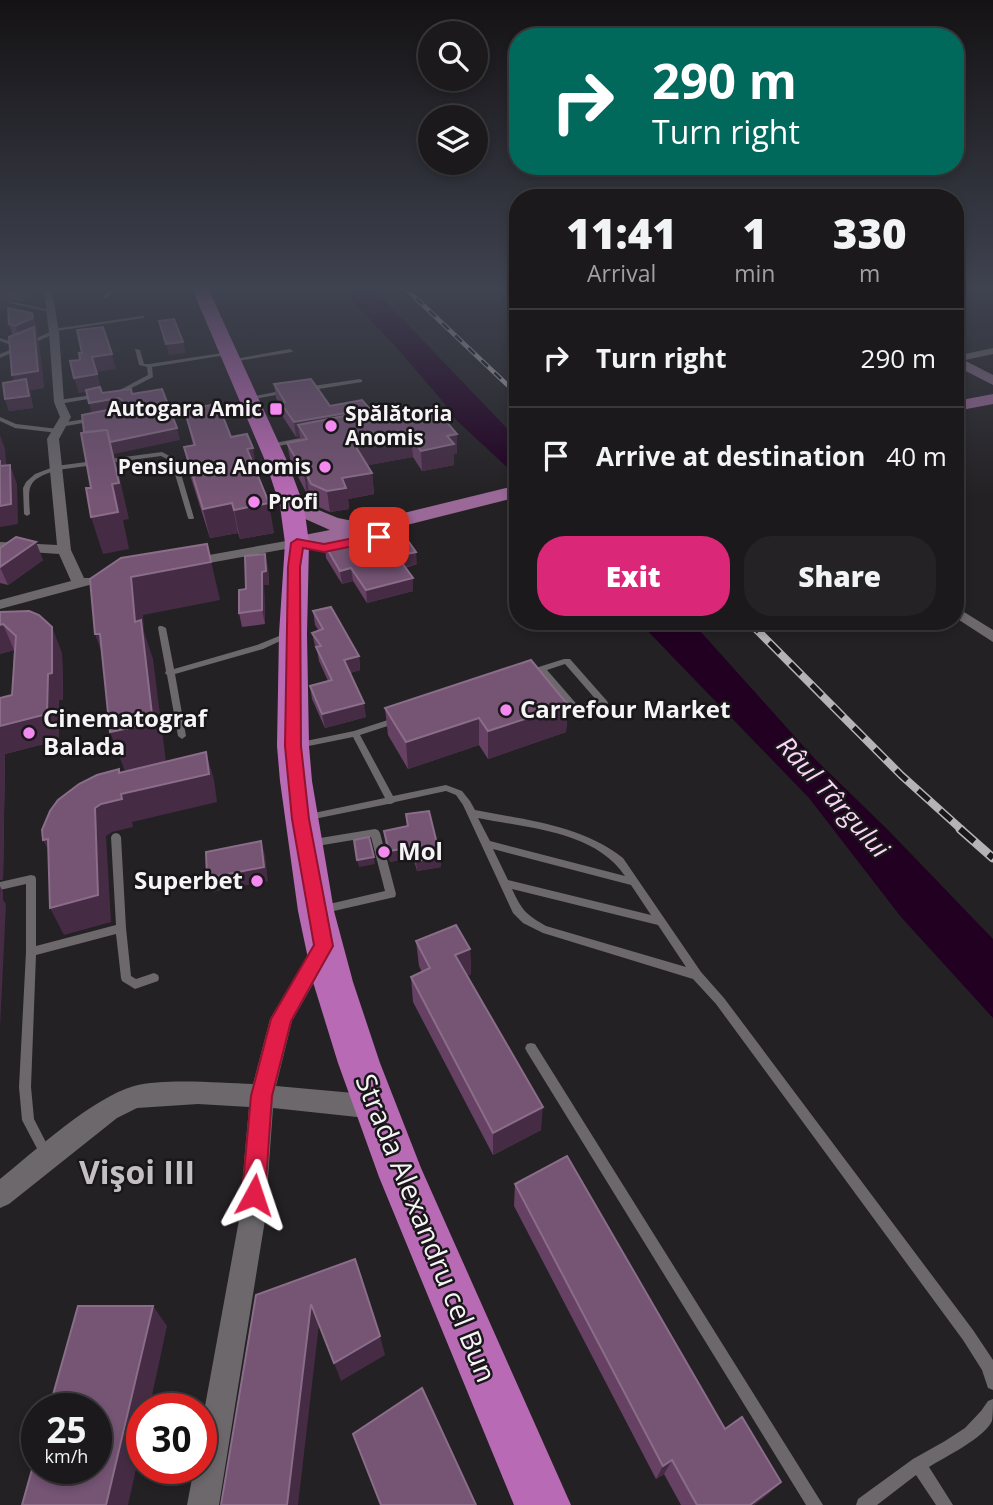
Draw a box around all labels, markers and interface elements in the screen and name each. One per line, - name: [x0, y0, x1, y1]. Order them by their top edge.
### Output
- map controls: [418, 21, 488, 175]
- button: search: [418, 21, 488, 91]
- text: 290 m: [652, 47, 797, 113]
- icon: right: [537, 56, 628, 147]
- button: layers: [418, 105, 488, 175]
- text: Turn right: [652, 110, 800, 153]
- text: 11:41: [566, 204, 677, 261]
- text: 1: [743, 204, 767, 261]
- text: 330: [833, 204, 907, 261]
- text: Arrival: [587, 257, 656, 289]
- text: min: [734, 257, 775, 289]
- text: m: [859, 257, 880, 289]
- icon: right: [537, 339, 575, 377]
- text: Turn right: [596, 340, 727, 376]
- text: 290 m: [861, 340, 936, 376]
- place label: Autogara Amic: [107, 394, 262, 422]
- place label: Spălătoria Anomis: [345, 399, 452, 451]
- marker: Autogara Amic: [268, 401, 284, 417]
- marker: Spălătoria Anomis: [323, 418, 339, 434]
- icon: arrive: [537, 437, 575, 475]
- text: Arrive at destination: [596, 438, 865, 474]
- text: 40 m: [886, 438, 947, 474]
- place label: Pensiunea Anomis: [118, 452, 311, 480]
- marker: Pensiunea Anomis: [317, 459, 333, 475]
- place label: Profi: [268, 487, 318, 515]
- marker: Profi: [246, 494, 262, 510]
- pin: [349, 507, 409, 567]
- icon: arrive: [360, 518, 398, 556]
- button: Exit: [537, 536, 730, 616]
- button: Share: [744, 536, 936, 616]
- place label: Carrefour Market: [520, 692, 730, 725]
- place label: Cinematograf Balada: [43, 701, 209, 762]
- marker: Carrefour Market: [498, 702, 514, 718]
- marker: Cinematograf Balada: [21, 725, 37, 741]
- water label: Râul Târgului: [769, 728, 898, 865]
- place label: Mol: [398, 834, 443, 867]
- marker: Mol: [376, 844, 392, 860]
- place label: Superbet: [134, 863, 243, 896]
- marker: Superbet: [249, 873, 265, 889]
- street label: Strada Alexandru cel Bun: [348, 1068, 506, 1387]
- district label: Vişoi III: [79, 1150, 195, 1193]
- position arrow: [217, 1158, 291, 1232]
- speed limit sign: 30: [126, 1393, 217, 1484]
- text: 25: [46, 1406, 87, 1453]
- text: km/h: [45, 1444, 88, 1468]

